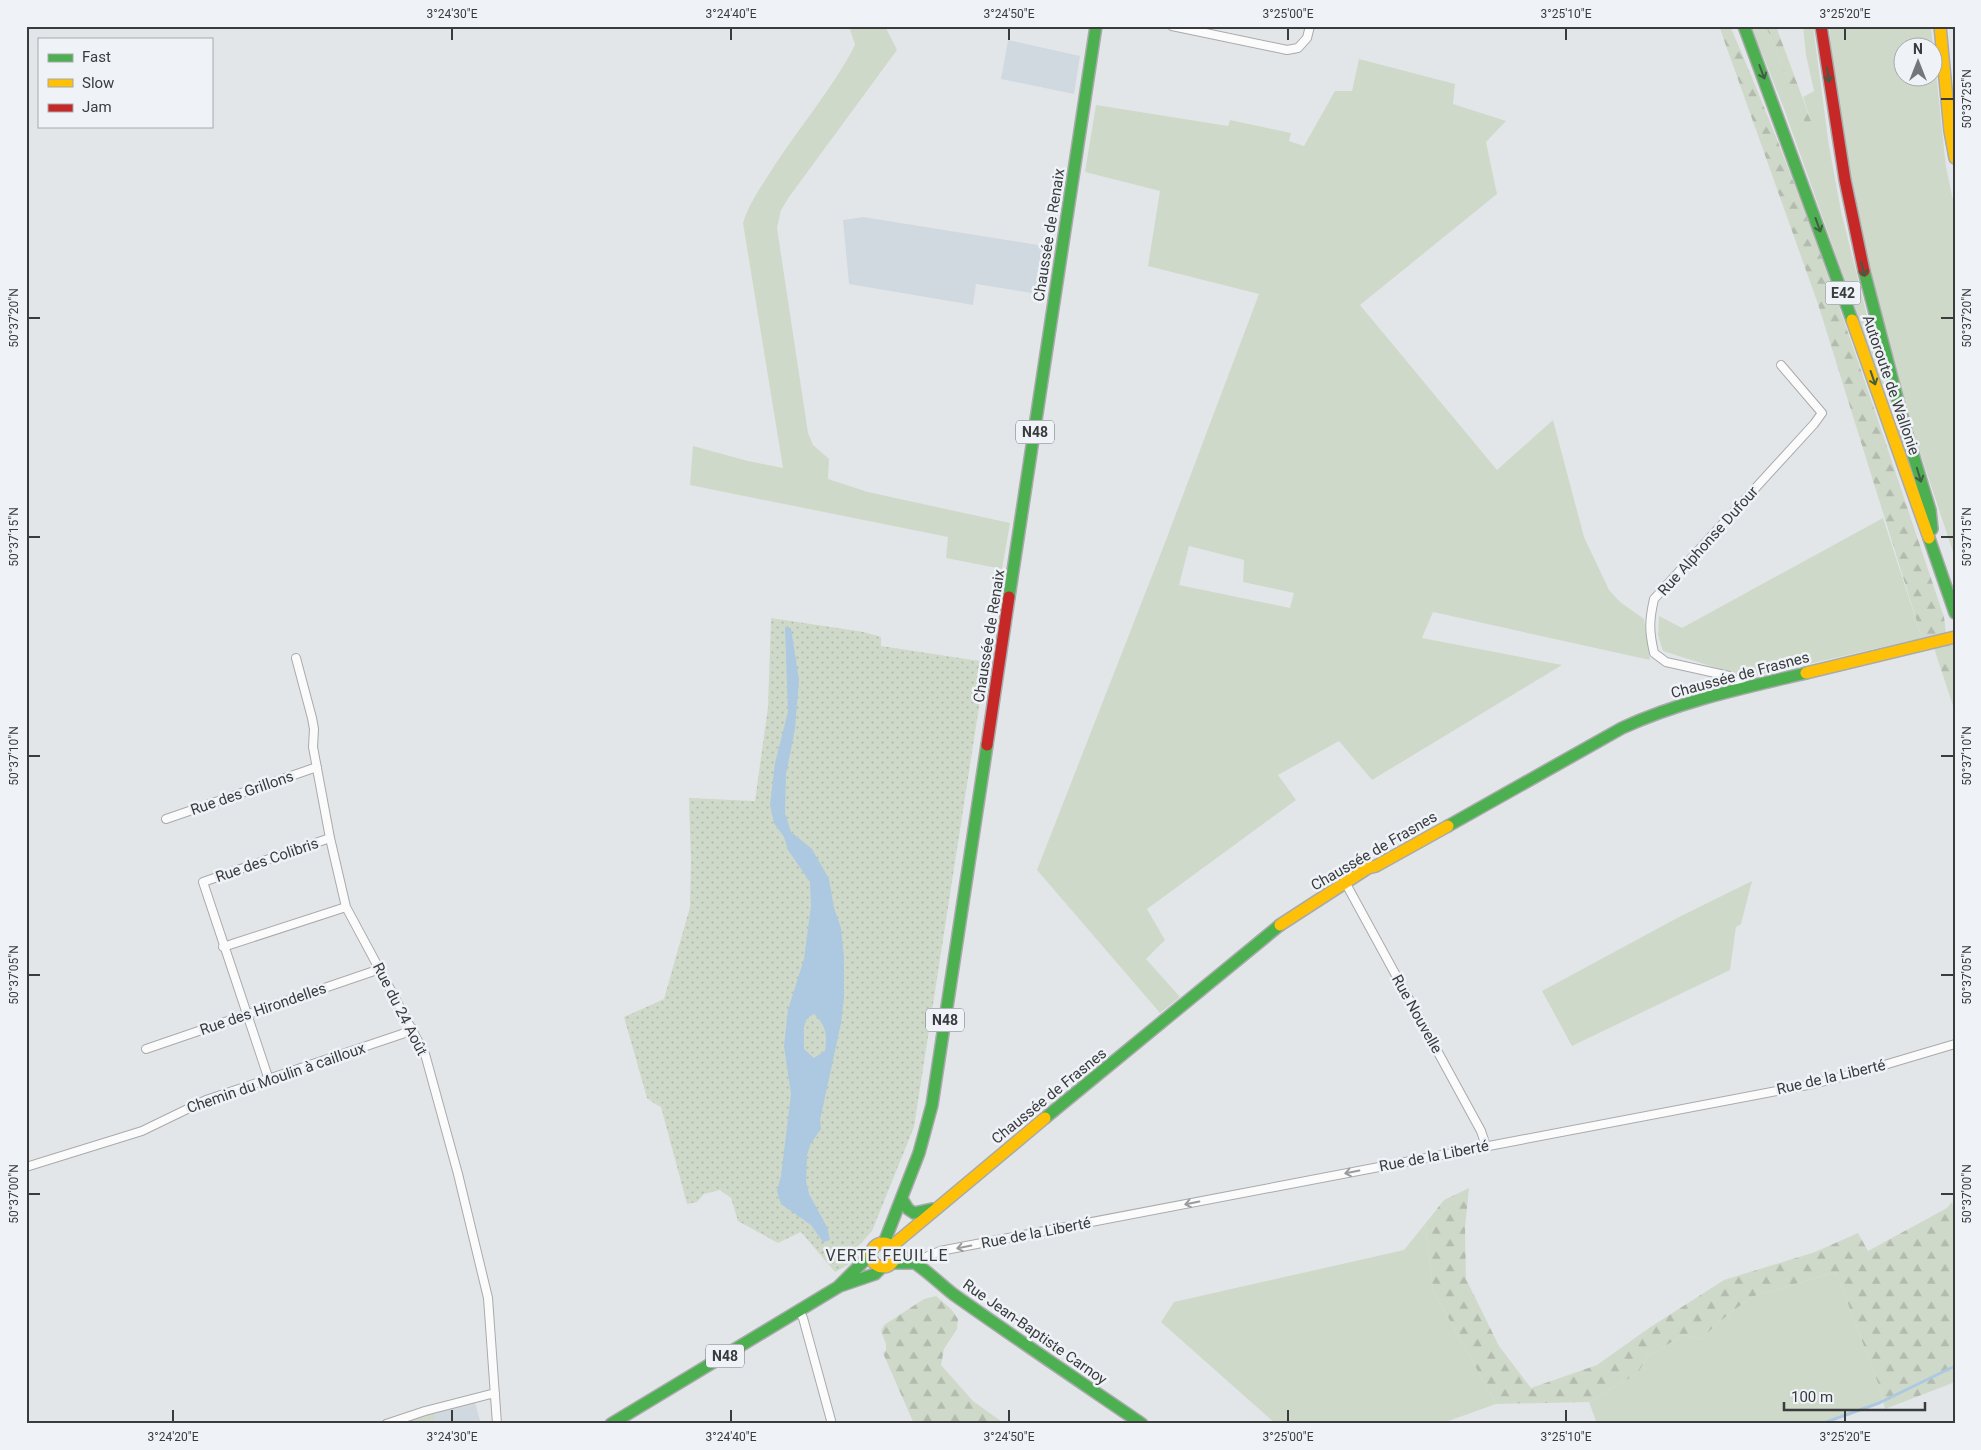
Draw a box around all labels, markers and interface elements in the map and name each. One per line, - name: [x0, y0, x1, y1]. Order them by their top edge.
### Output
- text: 3°24'30"E: [427, 7, 478, 21]
- text: 3°24'40"E: [706, 7, 757, 21]
- text: 3°24'50"E: [984, 7, 1035, 21]
- text: 3°25'00"E: [1263, 7, 1314, 21]
- text: 3°25'10"E: [1541, 7, 1592, 21]
- text: 3°25'20"E: [1820, 7, 1871, 21]
- legend: [38, 38, 212, 128]
- north arrow: [1894, 38, 1944, 88]
- text: N: [1913, 41, 1923, 57]
- text: Fast: [82, 48, 111, 66]
- one-way arrow: [1758, 64, 1767, 79]
- one-way arrow: [1823, 66, 1833, 82]
- text: 50°37'25"N: [1960, 69, 1974, 129]
- text: Slow: [82, 74, 114, 92]
- text: Jam: [82, 98, 112, 116]
- street label: Chaussée de Renaix: [1030, 167, 1068, 303]
- one-way arrow: [1814, 216, 1823, 232]
- one-way arrow: [1859, 260, 1868, 276]
- road number: E42: [1826, 282, 1860, 304]
- text: 50°37'20"N: [7, 288, 21, 348]
- text: 50°37'20"N: [1960, 288, 1974, 348]
- street label: Autoroute de Wallonie: [1859, 313, 1923, 457]
- one-way arrow: [1868, 370, 1878, 386]
- road number: N48: [1016, 421, 1054, 444]
- one-way arrow: [1915, 467, 1925, 483]
- street label: Rue Alphonse Dufour: [1654, 483, 1762, 599]
- text: 50°37'15"N: [7, 507, 21, 567]
- text: 50°37'15"N: [1960, 507, 1974, 567]
- street label: Chaussée de Renaix: [970, 568, 1008, 704]
- street label: Chaussée de Frasnes: [1669, 648, 1811, 702]
- text: 50°37'10"N: [7, 726, 21, 786]
- text: 50°37'10"N: [1960, 726, 1974, 786]
- street label: Rue des Grillons: [188, 767, 296, 819]
- street label: Chaussée de Frasnes: [1308, 808, 1440, 894]
- street label: Rue des Colibris: [213, 834, 321, 886]
- text: 50°37'05"N: [7, 945, 21, 1005]
- text: 50°37'05"N: [1960, 945, 1974, 1005]
- street label: Rue du 24 Août: [369, 960, 431, 1058]
- street label: Rue Nouvelle: [1388, 972, 1446, 1056]
- street label: Rue des Hirondelles: [197, 979, 329, 1039]
- road number: N48: [926, 1008, 964, 1032]
- street label: Chemin du Moulin à cailloux: [184, 1039, 368, 1117]
- street label: Chaussée de Frasnes: [988, 1044, 1110, 1148]
- street label: Rue de la Liberté: [1775, 1056, 1887, 1098]
- street label: Rue de la Liberté: [1378, 1137, 1490, 1175]
- text: 50°37'00"N: [7, 1164, 21, 1224]
- text: 50°37'00"N: [1960, 1164, 1974, 1224]
- one-way arrow: [1344, 1168, 1360, 1177]
- one-way arrow: [1185, 1198, 1201, 1208]
- street label: Rue de la Liberté: [980, 1214, 1092, 1252]
- one-way arrow: [957, 1242, 973, 1252]
- district label: VERTE FEUILLE: [825, 1246, 949, 1265]
- street label: Rue Jean-Baptiste Carnoy: [960, 1275, 1110, 1389]
- road number: N48: [706, 1344, 744, 1368]
- scale bar: [1784, 1380, 1925, 1412]
- text: 100 m: [1791, 1388, 1833, 1406]
- text: 3°24'20"E: [148, 1430, 199, 1444]
- text: 3°24'30"E: [427, 1430, 478, 1444]
- text: 3°24'40"E: [706, 1430, 757, 1444]
- text: 3°24'50"E: [984, 1430, 1035, 1444]
- text: 3°25'00"E: [1263, 1430, 1314, 1444]
- text: 3°25'10"E: [1541, 1430, 1592, 1444]
- text: 3°25'20"E: [1820, 1430, 1871, 1444]

